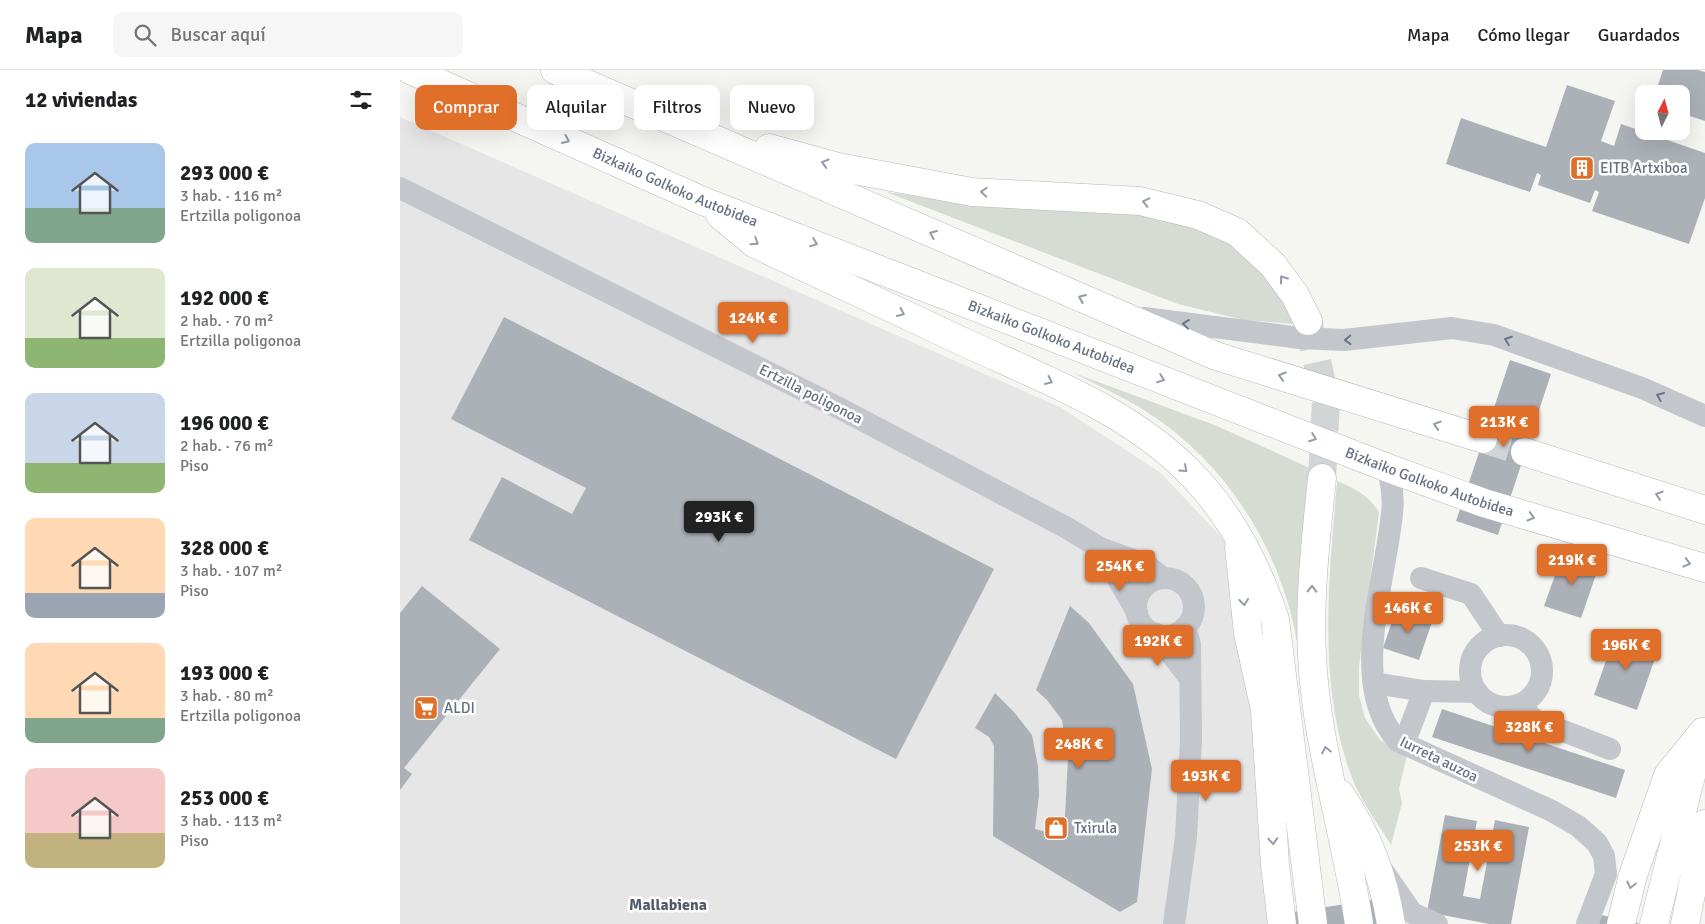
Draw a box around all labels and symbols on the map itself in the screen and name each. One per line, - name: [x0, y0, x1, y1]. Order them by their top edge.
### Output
- north arrow: [1635, 85, 1690, 140]
- one-way arrow: [561, 134, 570, 144]
- street label: Bizkaiko Golkoko Autobidea: [590, 144, 760, 230]
- building icon: EITB Artxiboa: [1569, 155, 1595, 181]
- one-way arrow: [820, 158, 829, 169]
- place label: EITB Artxiboa: [1600, 159, 1688, 177]
- one-way arrow: [980, 187, 988, 198]
- one-way arrow: [1142, 198, 1151, 208]
- one-way arrow: [929, 229, 937, 239]
- one-way arrow: [750, 236, 759, 246]
- one-way arrow: [809, 237, 818, 248]
- one-way arrow: [1281, 276, 1289, 285]
- one-way arrow: [1078, 294, 1087, 305]
- street label: Bizkaiko Golkoko Autobidea: [965, 296, 1138, 378]
- pin: 124K €: [712, 302, 794, 344]
- one-way arrow: [896, 307, 905, 317]
- one-way arrow: [1182, 319, 1190, 330]
- one-way arrow: [1343, 334, 1351, 345]
- one-way arrow: [1504, 336, 1513, 346]
- street label: Ertzilla poligonoa: [756, 360, 866, 428]
- one-way arrow: [1278, 372, 1286, 382]
- one-way arrow: [1156, 373, 1165, 383]
- one-way arrow: [1044, 375, 1053, 386]
- one-way arrow: [1656, 392, 1665, 403]
- pin: 213K €: [1463, 406, 1545, 448]
- one-way arrow: [1433, 420, 1442, 430]
- one-way arrow: [1308, 432, 1316, 442]
- street label: Bizkaiko Golkoko Autobidea: [1343, 443, 1516, 520]
- one-way arrow: [1179, 463, 1188, 472]
- one-way arrow: [1655, 491, 1663, 501]
- pin: 293K €: [678, 500, 760, 543]
- one-way arrow: [1526, 511, 1534, 521]
- pin: 219K €: [1531, 544, 1613, 586]
- pin: 254K €: [1079, 550, 1161, 592]
- one-way arrow: [1682, 557, 1690, 567]
- one-way arrow: [1307, 585, 1317, 592]
- pin: 146K €: [1367, 592, 1449, 634]
- one-way arrow: [1238, 598, 1249, 606]
- pin: 192K €: [1117, 624, 1199, 667]
- pin: 196K €: [1585, 628, 1667, 671]
- supermarket icon: ALDI: [413, 695, 439, 721]
- place label: ALDI: [444, 699, 475, 717]
- pin: 328K €: [1488, 710, 1570, 753]
- pin: 248K €: [1038, 728, 1120, 770]
- street label: Iurreta auzoa: [1397, 732, 1481, 786]
- one-way arrow: [1321, 746, 1331, 755]
- pin: 193K €: [1165, 760, 1247, 802]
- shop icon: Txirula: [1043, 815, 1069, 841]
- place label: Txirula: [1074, 819, 1117, 837]
- pin: 253K €: [1437, 830, 1519, 872]
- one-way arrow: [1267, 837, 1278, 845]
- one-way arrow: [1626, 880, 1636, 889]
- district label: Mallabiena: [629, 895, 707, 915]

